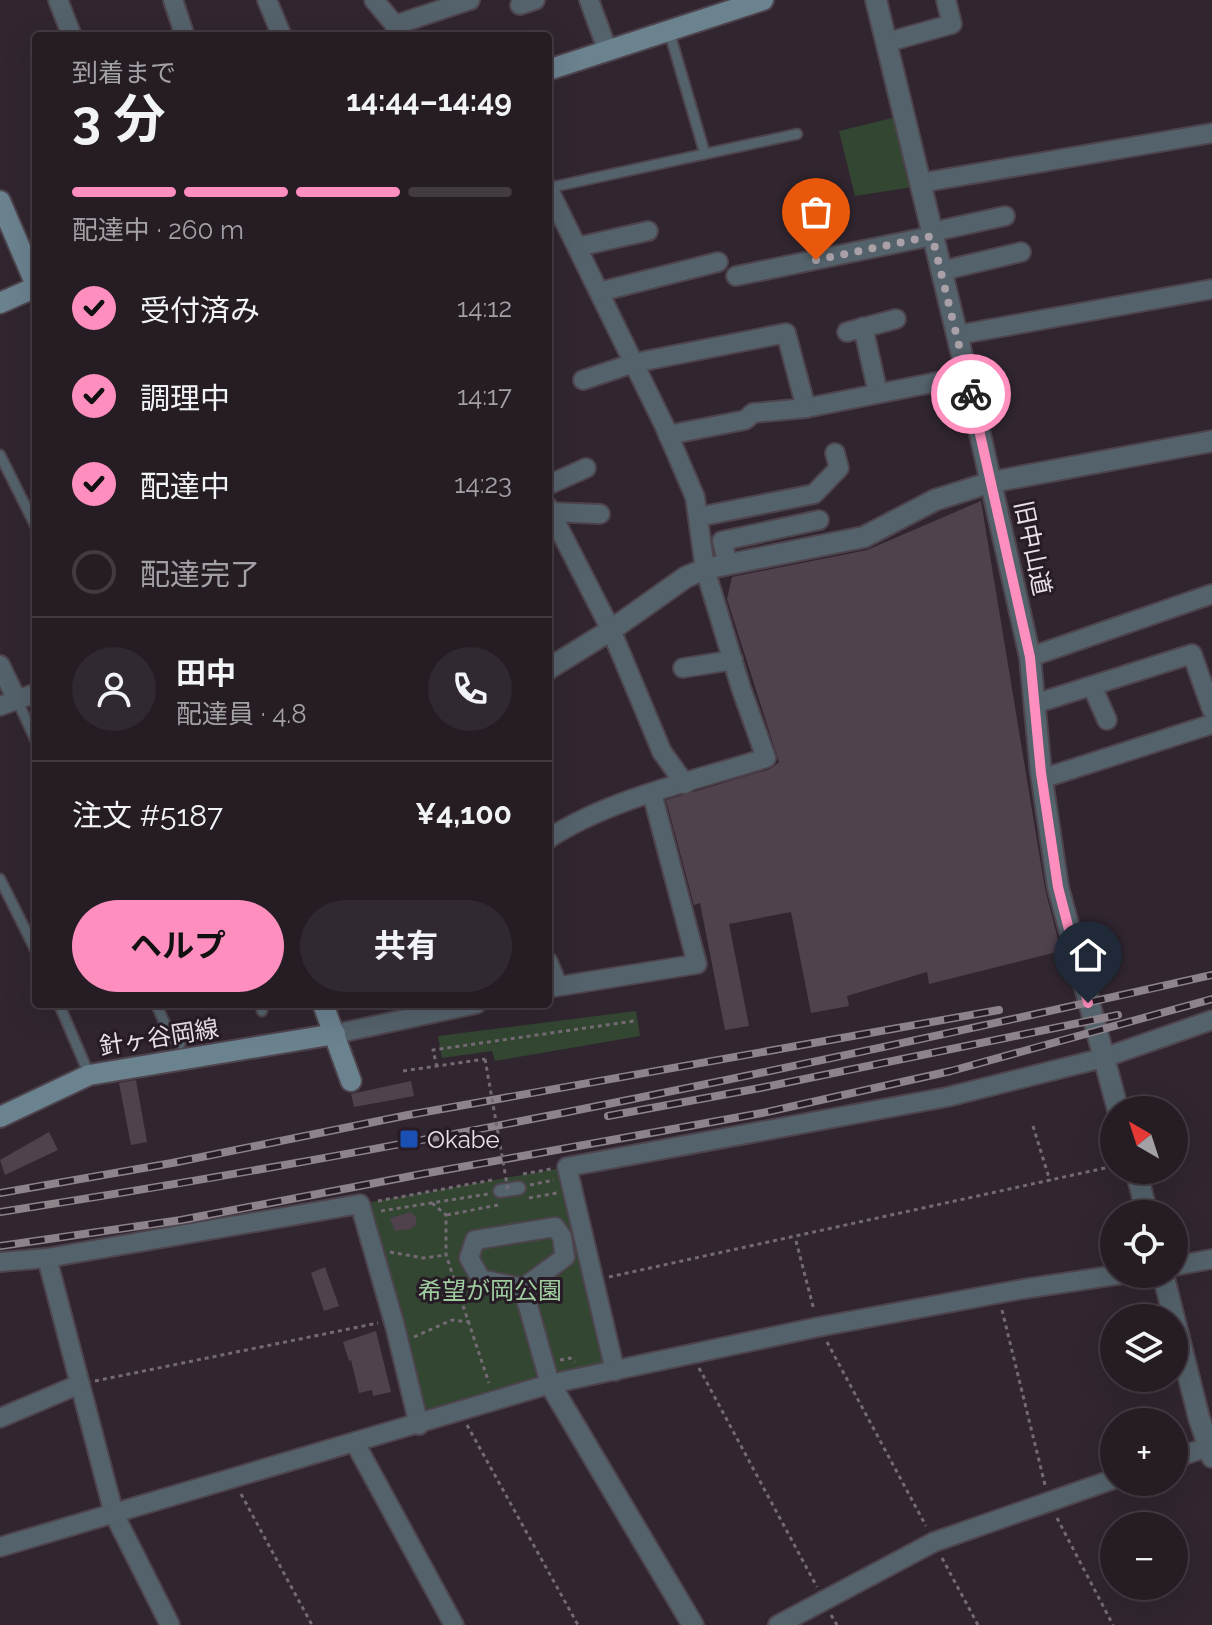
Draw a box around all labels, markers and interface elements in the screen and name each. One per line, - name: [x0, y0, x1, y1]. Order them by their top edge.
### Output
- text: 到着まで: [72, 58, 176, 88]
- text: 14:44–14:49: [346, 83, 512, 118]
- text: 3 分: [72, 88, 166, 149]
- pin: [782, 178, 850, 260]
- icon: bag: [794, 190, 838, 234]
- text: 配達中 · 260 m: [72, 215, 244, 245]
- icon: check: [72, 286, 116, 330]
- text: 受付済み: [140, 293, 260, 328]
- text: 14:12: [457, 293, 512, 323]
- courier: [931, 354, 1011, 434]
- icon: bike: [949, 372, 993, 416]
- icon: check: [72, 374, 116, 418]
- text: 調理中: [140, 381, 230, 416]
- text: 14:17: [457, 381, 512, 411]
- icon: check: [72, 462, 116, 506]
- text: 配達中: [140, 469, 230, 504]
- text: 14:23: [454, 469, 512, 499]
- street label: 旧中山道: [1009, 498, 1057, 598]
- text: 配達完了: [140, 557, 260, 592]
- button: person: [72, 647, 156, 731]
- button: phone: [428, 647, 512, 731]
- text: 田中: [176, 656, 236, 691]
- text: 配達員 · 4.8: [176, 699, 307, 729]
- text: ¥4,100: [415, 796, 512, 831]
- text: 注文 #5187: [72, 798, 223, 833]
- button: ヘルプ: [72, 900, 284, 992]
- button: 共有: [300, 900, 512, 992]
- pin: [1054, 921, 1122, 1003]
- icon: home: [1066, 933, 1110, 977]
- street label: 針ヶ谷岡線: [97, 1013, 221, 1061]
- north arrow: [1100, 1096, 1188, 1184]
- map controls: [1100, 1096, 1188, 1600]
- place label: Okabe: [427, 1125, 500, 1154]
- marker: Okabe: [398, 1128, 420, 1150]
- button: locate: [1100, 1200, 1188, 1288]
- park label: 希望が岡公園: [418, 1276, 562, 1305]
- button: layers: [1100, 1304, 1188, 1392]
- button: +: [1100, 1408, 1188, 1496]
- button: −: [1100, 1512, 1188, 1600]

